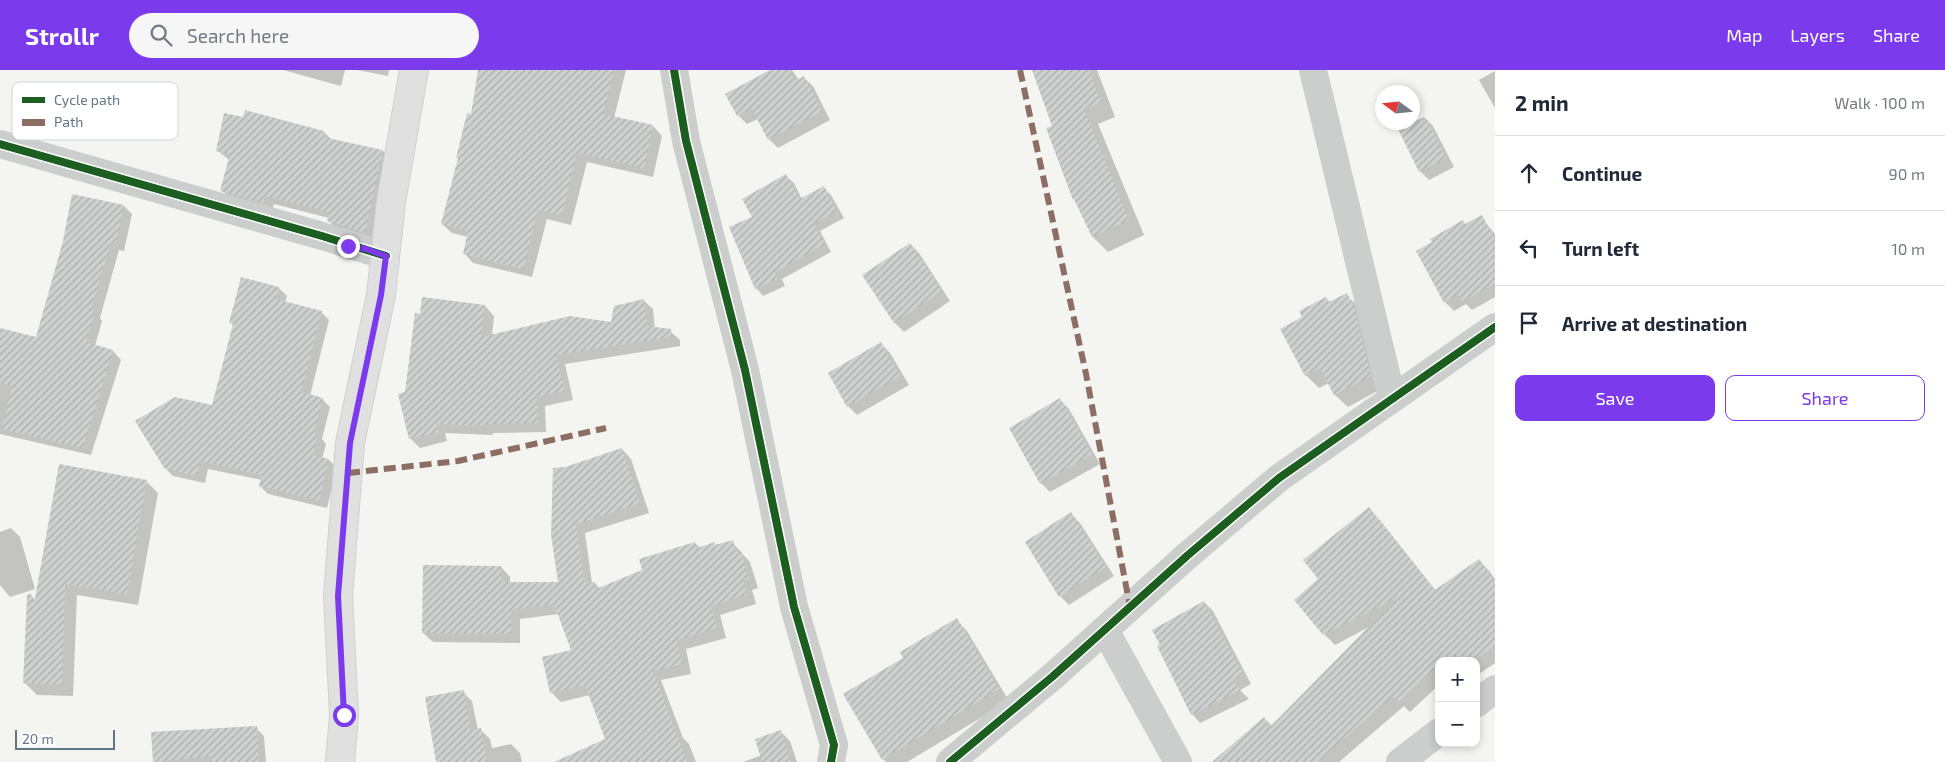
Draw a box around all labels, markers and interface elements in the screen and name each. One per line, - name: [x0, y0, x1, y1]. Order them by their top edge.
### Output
- search box: [129, 13, 479, 58]
- text: Strollr: [25, 21, 99, 50]
- icon: search: [147, 21, 175, 49]
- text: Search here: [187, 24, 289, 47]
- text: Map: [1726, 24, 1762, 46]
- text: Layers: [1790, 24, 1845, 46]
- text: Share: [1873, 24, 1920, 46]
- legend: [12, 82, 178, 140]
- north arrow: [1375, 85, 1420, 130]
- text: 2 min: [1515, 90, 1569, 115]
- text: Cycle path: [54, 91, 120, 108]
- text: Walk · 100 m: [1834, 93, 1925, 112]
- text: Path: [54, 113, 83, 130]
- icon: ahead: [1515, 159, 1543, 187]
- text: Continue: [1562, 162, 1642, 185]
- text: 90 m: [1889, 164, 1925, 183]
- icon: left: [1515, 234, 1543, 262]
- route end: [337, 235, 360, 258]
- text: Turn left: [1562, 237, 1639, 260]
- text: 10 m: [1891, 239, 1925, 258]
- icon: arrive: [1515, 309, 1543, 337]
- text: Arrive at destination: [1562, 312, 1747, 335]
- button: Save: [1515, 375, 1715, 421]
- button: Share: [1725, 375, 1925, 421]
- map controls: [1435, 657, 1480, 747]
- button: +: [1435, 657, 1480, 702]
- button: −: [1435, 702, 1480, 747]
- route start: [333, 704, 356, 727]
- scale bar: [15, 727, 115, 750]
- text: 20 m: [22, 730, 54, 747]

